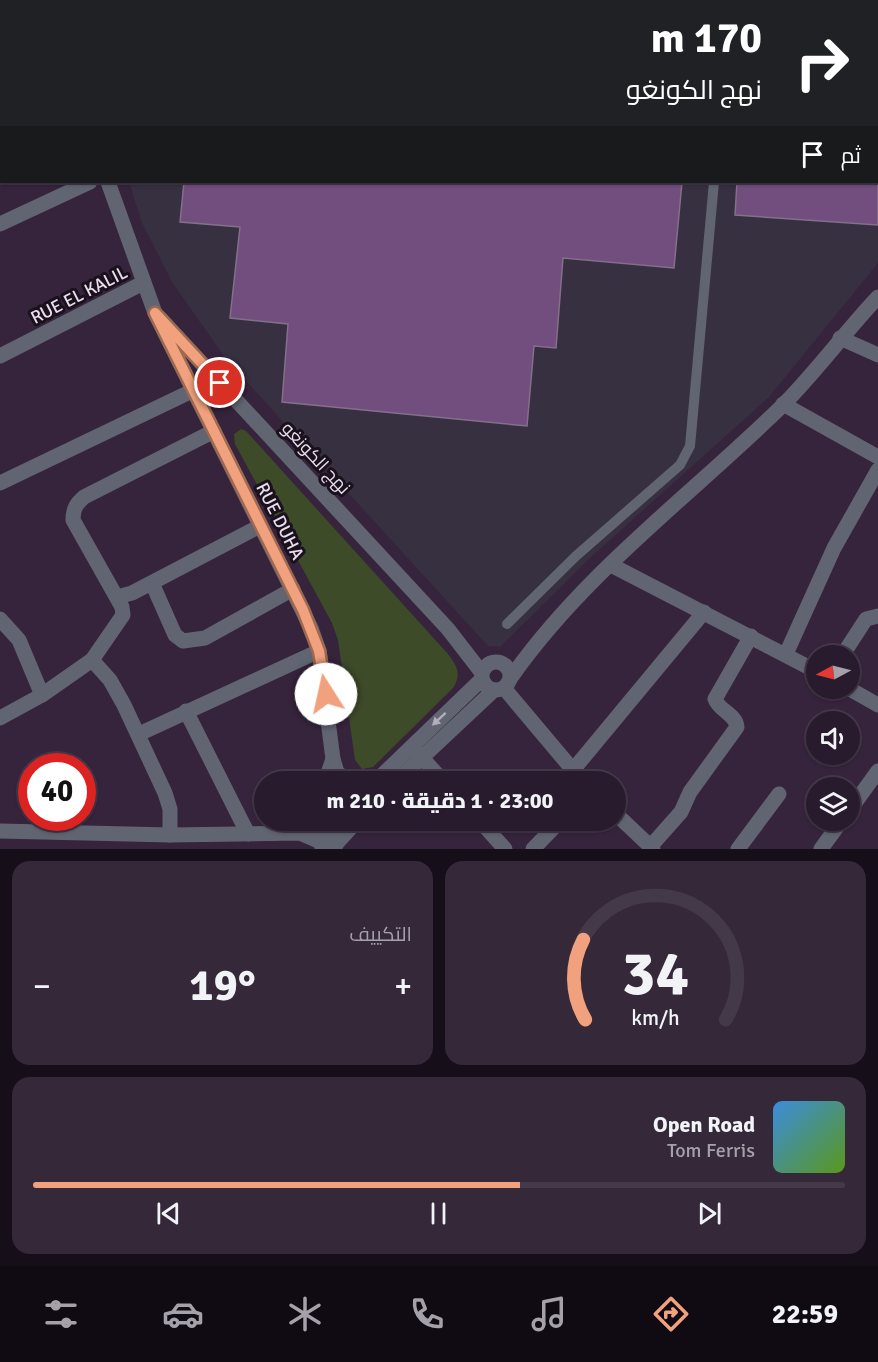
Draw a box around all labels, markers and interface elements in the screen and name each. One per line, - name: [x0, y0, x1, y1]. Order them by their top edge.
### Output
- text: 170 m: [651, 13, 762, 64]
- icon: right: [783, 24, 861, 102]
- text: نهج الكونغو: [626, 74, 762, 107]
- icon: arrive: [796, 138, 829, 171]
- text: ثم: [841, 142, 861, 169]
- street label: RUE EL KALIL: [27, 261, 131, 329]
- pin: [194, 357, 245, 408]
- icon: arrive: [203, 366, 236, 399]
- street label: نهج الكونغو: [276, 417, 355, 499]
- street label: RUE DUHA: [251, 479, 309, 563]
- north arrow: [806, 645, 860, 699]
- map controls: [806, 645, 860, 831]
- position arrow: [294, 662, 358, 726]
- button: sound: [806, 711, 860, 765]
- one-way arrow: [432, 712, 447, 726]
- speed limit sign: 40: [18, 753, 96, 831]
- button: layers: [806, 777, 860, 831]
- text: 23:00 · 1 دقيقة · 210 m: [327, 787, 553, 814]
- text: التكييف: [349, 922, 412, 947]
- text: 34: [622, 935, 689, 1012]
- text: 19°: [189, 958, 256, 1013]
- text: −: [33, 966, 51, 1007]
- text: +: [394, 966, 412, 1007]
- text: km/h: [631, 1005, 680, 1031]
- text: Open Road: [653, 1111, 755, 1138]
- text: Tom Ferris: [667, 1138, 755, 1163]
- icon: previous: [152, 1197, 185, 1230]
- icon: pause: [422, 1197, 455, 1230]
- icon: next: [693, 1197, 726, 1230]
- icon: filters: [40, 1293, 82, 1335]
- icon: car: [162, 1293, 204, 1335]
- icon: climate: [284, 1293, 326, 1335]
- icon: phone: [406, 1293, 448, 1335]
- icon: music: [528, 1293, 570, 1335]
- icon: directions: [650, 1293, 692, 1335]
- text: 22:59: [772, 1298, 838, 1331]

